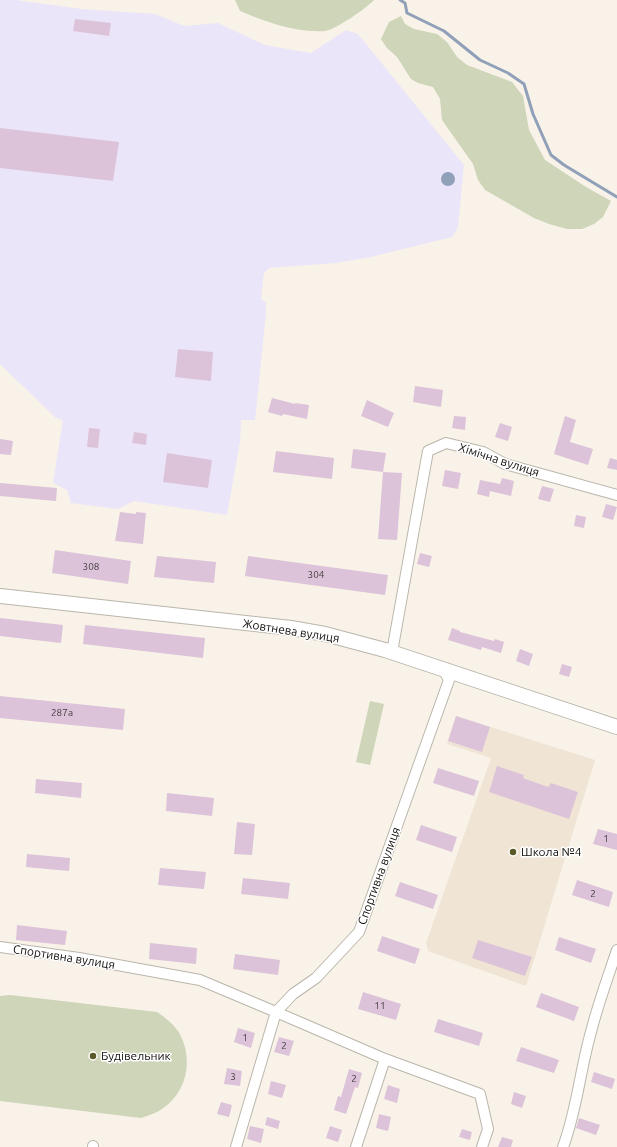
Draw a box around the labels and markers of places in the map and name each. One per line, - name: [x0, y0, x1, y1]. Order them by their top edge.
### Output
- place label: Школа №4: [521, 845, 582, 859]
- marker: Школа №4: [508, 847, 518, 857]
- place label: Будівельник: [101, 1049, 171, 1063]
- marker: Будівельник: [88, 1051, 98, 1061]

